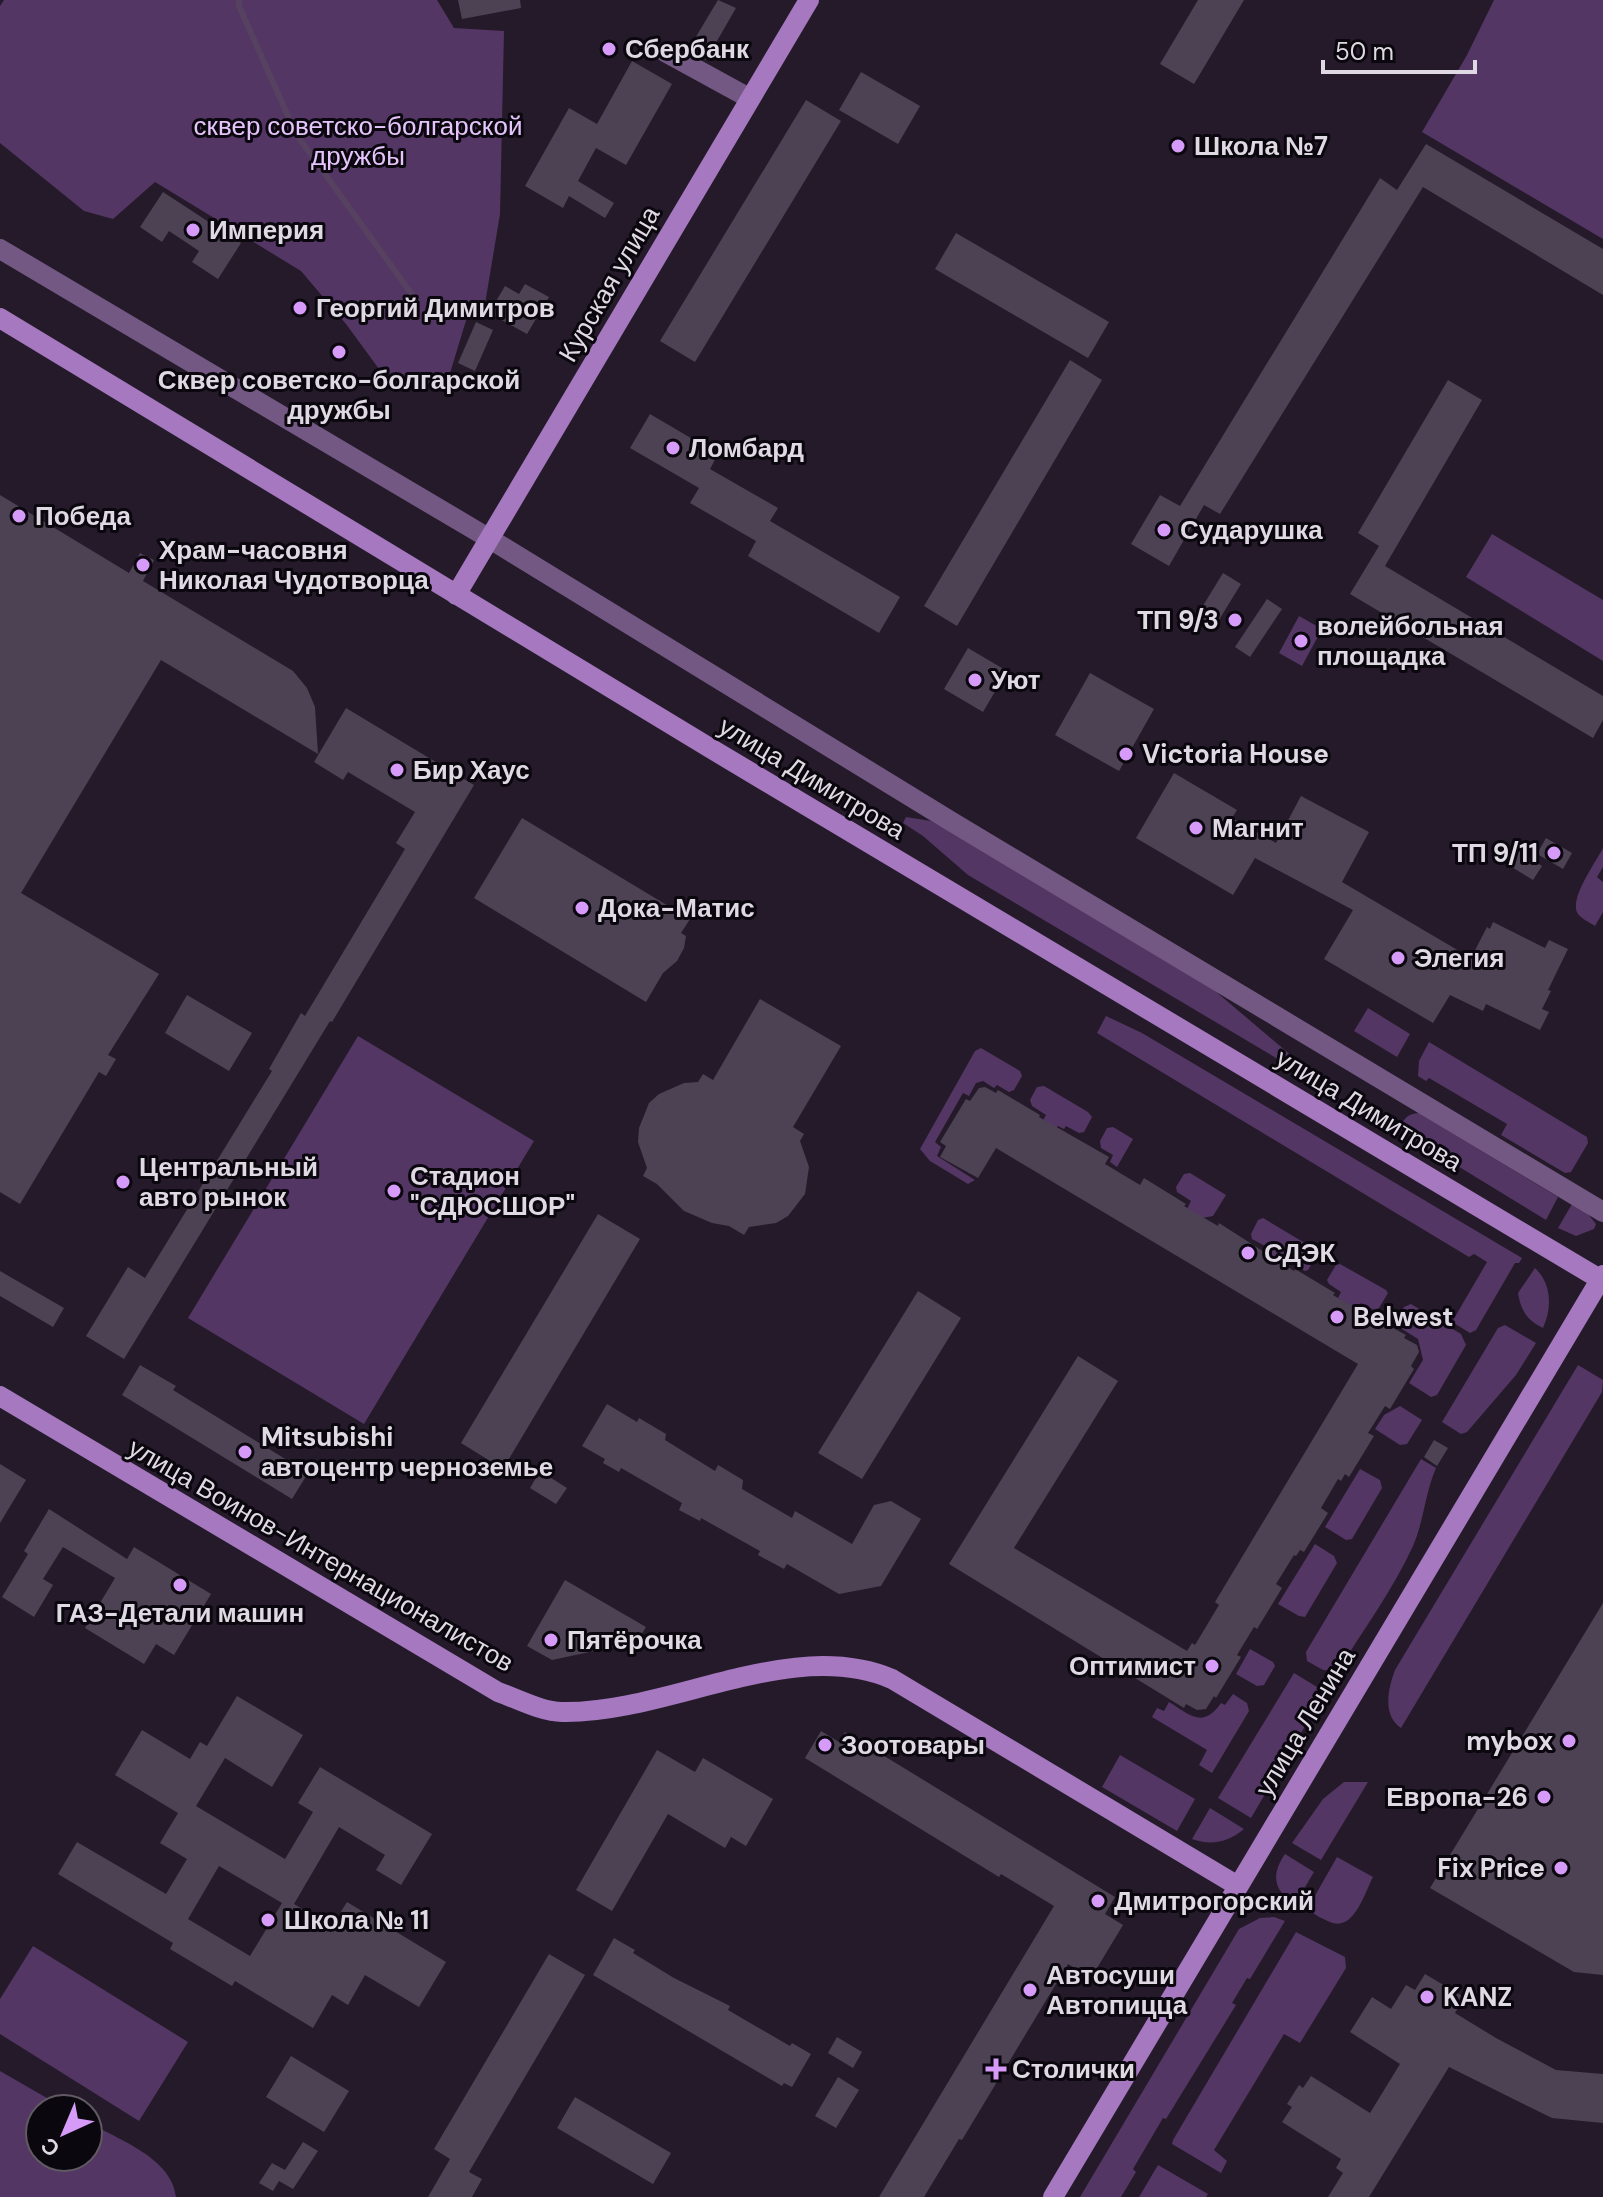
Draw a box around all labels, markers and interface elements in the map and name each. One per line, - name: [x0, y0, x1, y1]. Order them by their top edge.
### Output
- scale bar: [1323, 24, 1475, 74]
- place label: Сбербанк: [625, 32, 750, 66]
- text: 50 m: [1335, 36, 1394, 67]
- marker: Сбербанк: [600, 40, 618, 58]
- park label: сквер советско-болгарской дружбы: [194, 109, 522, 173]
- place label: Школа №7: [1194, 129, 1328, 163]
- marker: Школа №7: [1169, 137, 1187, 155]
- street label: Курская улица: [551, 200, 668, 368]
- place label: Империя: [209, 213, 324, 247]
- marker: Империя: [184, 221, 202, 239]
- place label: Георгий Димитров: [316, 291, 555, 325]
- marker: Георгий Димитров: [291, 299, 309, 317]
- marker: Сквер советско-болгарской дружбы: [330, 343, 348, 361]
- place label: Сквер советско-болгарской дружбы: [158, 363, 520, 427]
- place label: Ломбард: [689, 431, 804, 465]
- marker: Ломбард: [664, 439, 682, 457]
- place label: Победа: [35, 499, 132, 533]
- marker: Победа: [10, 507, 28, 525]
- place label: Сударушка: [1180, 513, 1323, 547]
- marker: Сударушка: [1155, 521, 1173, 539]
- place label: Храм-часовня Николая Чудотворца: [159, 533, 429, 597]
- marker: Храм-часовня Николая Чудотворца: [134, 556, 152, 574]
- place label: ТП 9/3: [1137, 603, 1219, 637]
- place label: волейбольная площадка: [1317, 609, 1504, 673]
- marker: ТП 9/3: [1226, 611, 1244, 629]
- marker: волейбольная площадка: [1292, 632, 1310, 650]
- place label: Уют: [991, 663, 1041, 697]
- marker: Уют: [966, 671, 984, 689]
- street label: улица Димитрова: [712, 709, 912, 847]
- place label: Victoria House: [1142, 737, 1329, 771]
- marker: Victoria House: [1117, 745, 1135, 763]
- place label: Бир Хаус: [413, 753, 530, 787]
- marker: Бир Хаус: [388, 761, 406, 779]
- place label: Магнит: [1212, 811, 1304, 845]
- marker: Магнит: [1187, 819, 1205, 837]
- place label: ТП 9/11: [1452, 836, 1538, 870]
- marker: ТП 9/11: [1545, 844, 1563, 862]
- place label: Дока-Матис: [598, 891, 755, 925]
- marker: Дока-Матис: [573, 899, 591, 917]
- place label: Элегия: [1414, 941, 1504, 975]
- marker: Элегия: [1389, 949, 1407, 967]
- street label: улица Димитрова: [1269, 1041, 1469, 1179]
- place label: Центральный авто рынок: [139, 1150, 318, 1214]
- place label: Стадион "СДЮСШОР": [410, 1159, 575, 1223]
- marker: Центральный авто рынок: [114, 1173, 132, 1191]
- marker: Стадион "СДЮСШОР": [385, 1182, 403, 1200]
- place label: СДЭК: [1264, 1236, 1335, 1270]
- marker: СДЭК: [1239, 1244, 1257, 1262]
- place label: Belwest: [1353, 1300, 1453, 1334]
- marker: Belwest: [1328, 1308, 1346, 1326]
- place label: Mitsubishi автоцентр черноземье: [261, 1420, 553, 1484]
- street label: улица Воинов-Интернационалистов: [122, 1431, 520, 1679]
- marker: Mitsubishi автоцентр черноземье: [236, 1443, 254, 1461]
- marker: ГАЗ-Детали машин: [171, 1576, 189, 1594]
- place label: ГАЗ-Детали машин: [56, 1596, 304, 1630]
- place label: Пятёрочка: [567, 1623, 702, 1657]
- marker: Пятёрочка: [542, 1631, 560, 1649]
- street label: улица Ленина: [1247, 1641, 1363, 1803]
- place label: Оптимист: [1069, 1649, 1196, 1683]
- marker: Оптимист: [1203, 1657, 1221, 1675]
- place label: mybox: [1466, 1724, 1553, 1758]
- place label: Зоотовары: [841, 1728, 985, 1762]
- marker: mybox: [1560, 1732, 1578, 1750]
- marker: Зоотовары: [816, 1736, 834, 1754]
- place label: Европа-26: [1386, 1780, 1528, 1814]
- marker: Европа-26: [1535, 1788, 1553, 1806]
- place label: Fix Price: [1437, 1851, 1545, 1885]
- marker: Fix Price: [1552, 1859, 1570, 1877]
- place label: Дмитрогорский: [1114, 1884, 1314, 1918]
- marker: Дмитрогорский: [1089, 1892, 1107, 1910]
- place label: Школа № 11: [284, 1903, 429, 1937]
- marker: Школа № 11: [259, 1911, 277, 1929]
- place label: Автосуши Автопицца: [1046, 1958, 1188, 2022]
- place label: KANZ: [1443, 1980, 1512, 2014]
- marker: Автосуши Автопицца: [1021, 1981, 1039, 1999]
- marker: KANZ: [1418, 1988, 1436, 2006]
- place label: Столички: [1012, 2052, 1135, 2086]
- marker: Столички: [987, 2060, 1005, 2078]
- north arrow: [24, 2093, 104, 2173]
- text: С: [35, 2131, 66, 2163]

